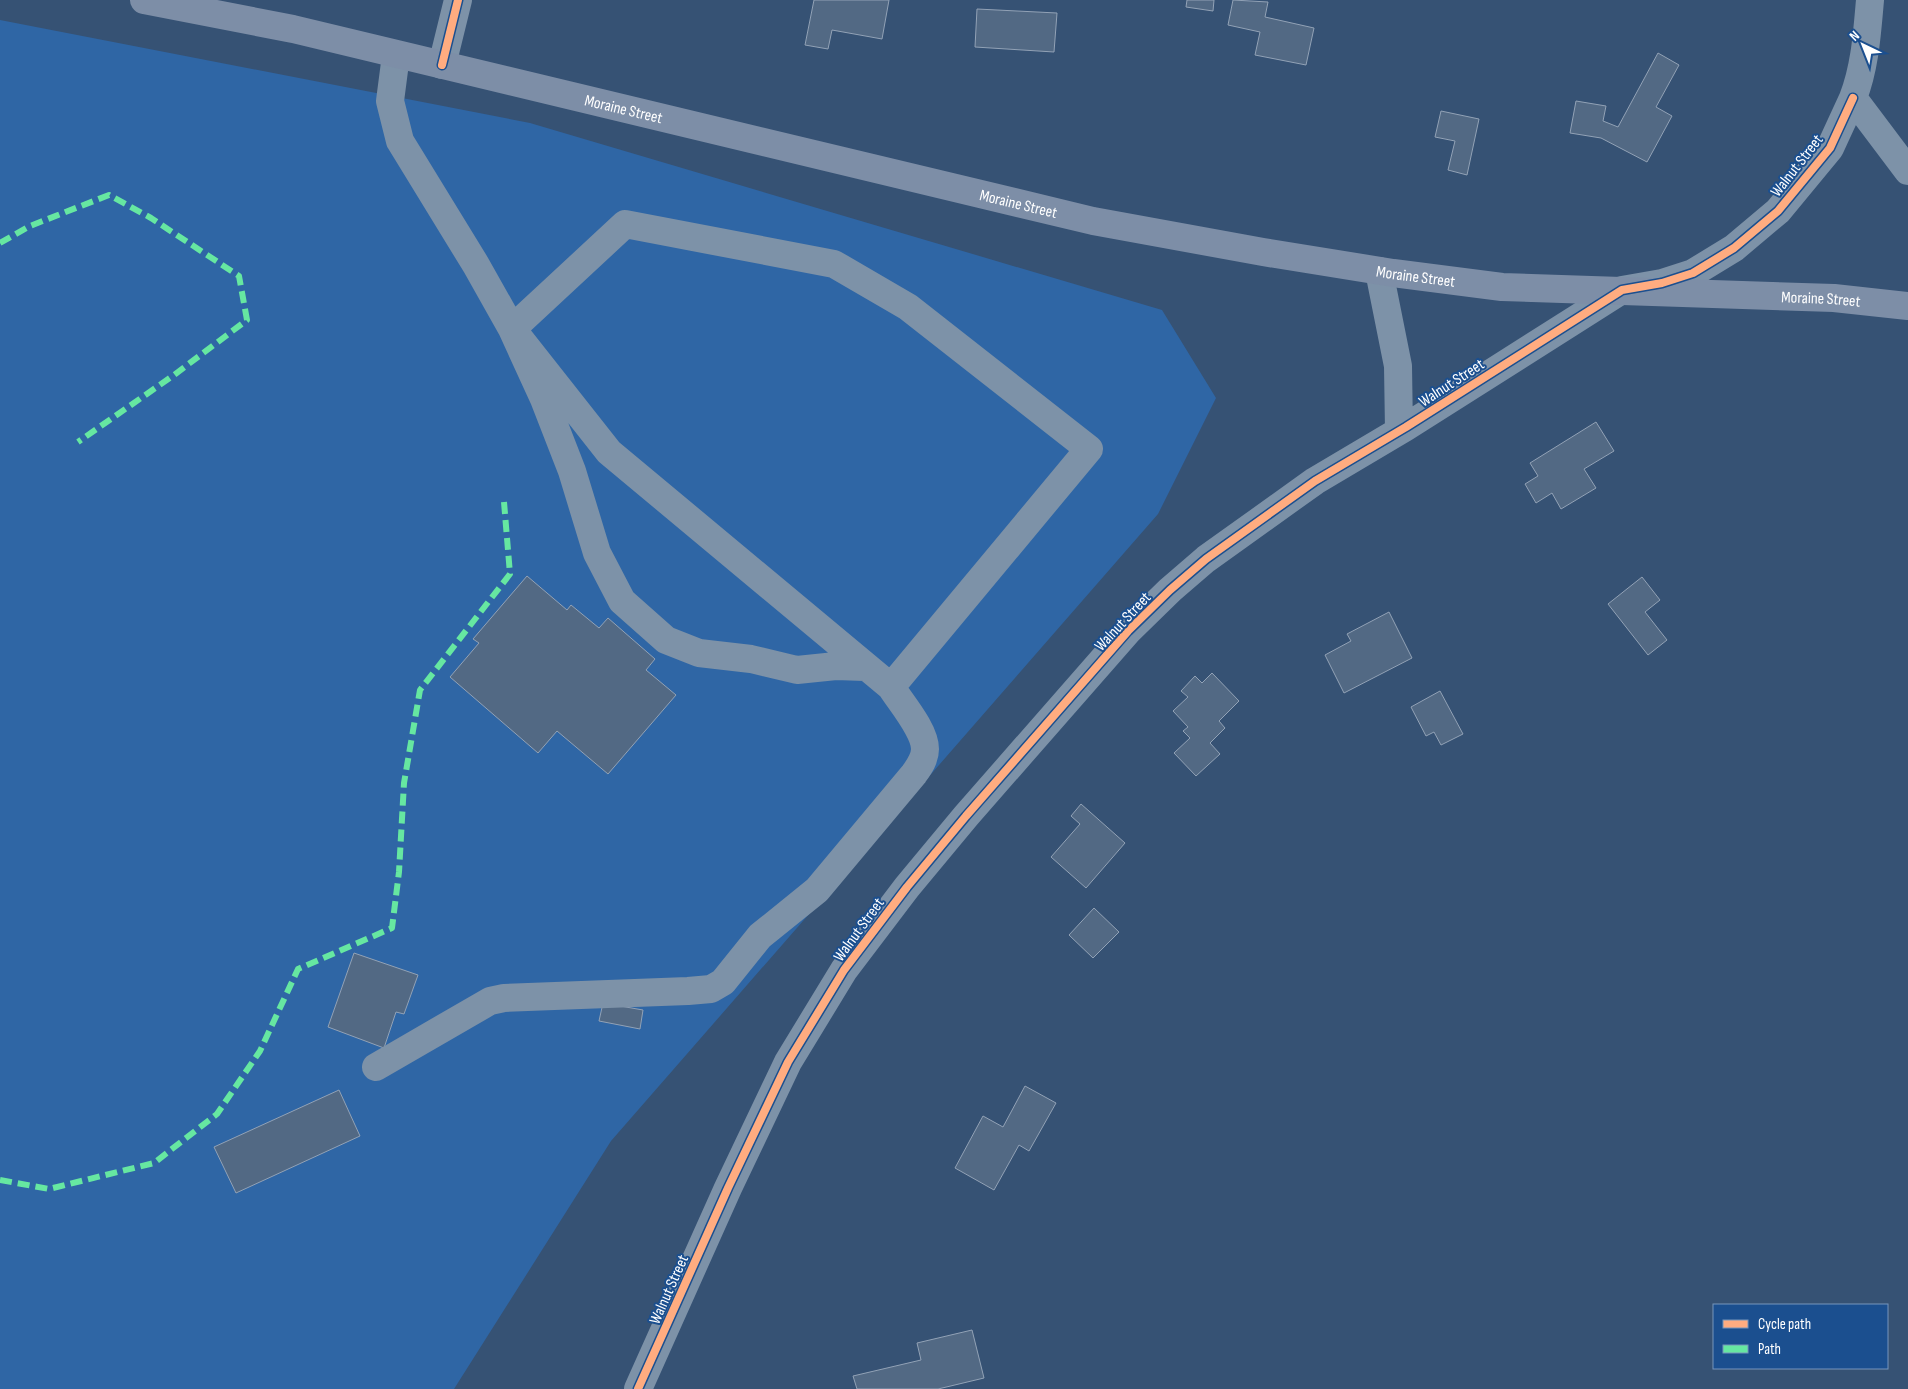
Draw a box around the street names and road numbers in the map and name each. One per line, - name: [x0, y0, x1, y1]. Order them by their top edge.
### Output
- street label: Moraine Street: [583, 91, 664, 128]
- street label: Walnut Street: [1767, 131, 1827, 201]
- street label: Moraine Street: [977, 186, 1059, 223]
- street label: Moraine Street: [1375, 262, 1456, 292]
- street label: Moraine Street: [1781, 288, 1861, 312]
- street label: Walnut Street: [1416, 355, 1488, 411]
- street label: Walnut Street: [1091, 588, 1155, 656]
- street label: Walnut Street: [830, 894, 889, 965]
- street label: Walnut Street: [646, 1252, 693, 1327]

